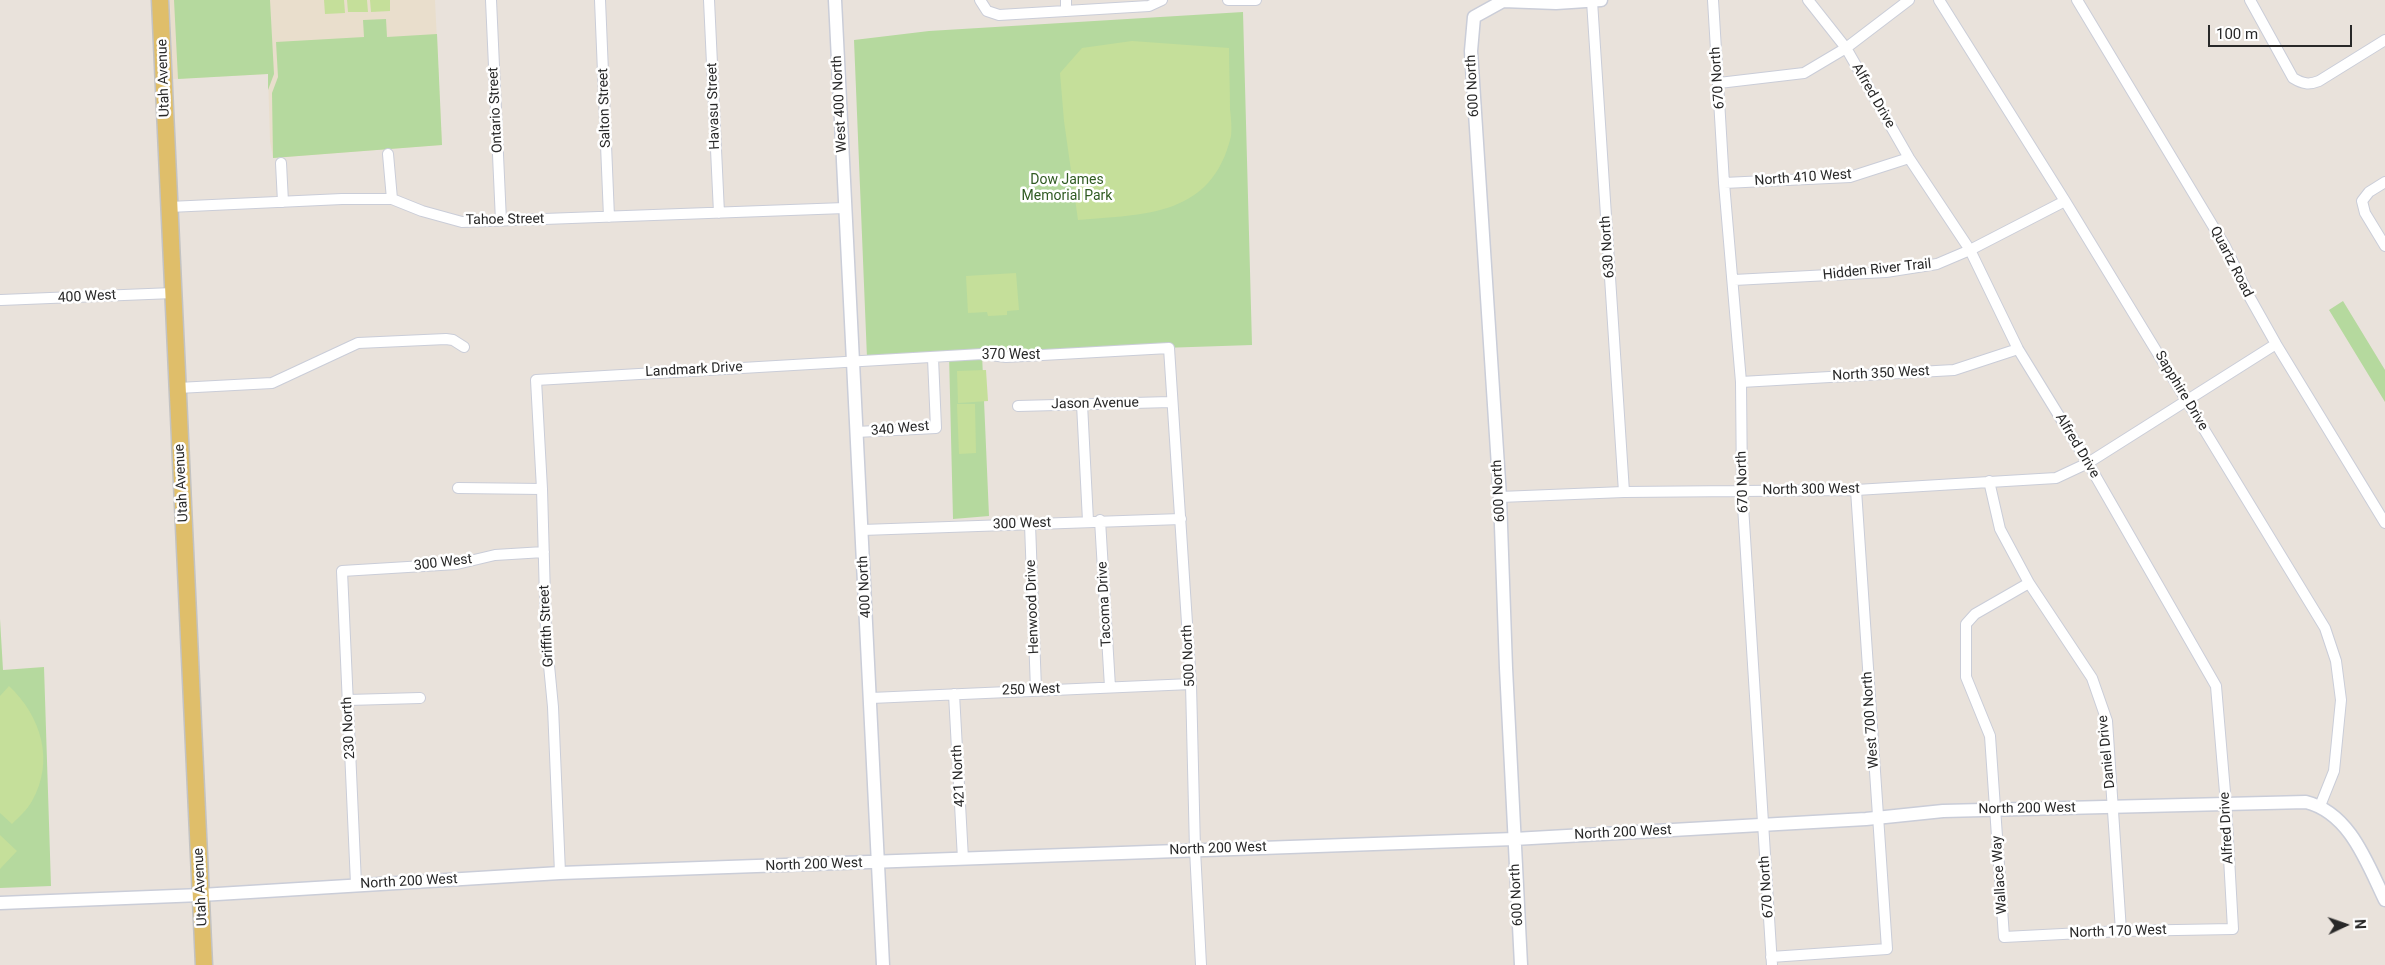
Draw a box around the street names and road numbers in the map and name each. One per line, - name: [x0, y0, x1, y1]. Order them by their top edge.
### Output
- street label: Utah Avenue: [154, 39, 174, 117]
- street label: 670 North: [1707, 46, 1729, 110]
- street label: 600 North: [1463, 54, 1483, 118]
- street label: West 400 North: [829, 55, 851, 153]
- street label: Alfred Drive: [1848, 61, 1898, 131]
- street label: Havasu Street: [704, 62, 724, 150]
- street label: Ontario Street: [485, 67, 507, 153]
- street label: Salton Street: [595, 68, 615, 148]
- street label: North 410 West: [1754, 166, 1852, 190]
- street label: Tahoe Street: [465, 211, 545, 229]
- street label: 630 North: [1597, 215, 1619, 279]
- street label: Quartz Road: [2206, 224, 2256, 300]
- street label: Hidden River Trail: [1822, 256, 1932, 284]
- street label: 400 West: [57, 287, 117, 307]
- street label: 370 West: [982, 347, 1040, 363]
- street label: Sapphire Drive: [2151, 348, 2211, 434]
- street label: Landmark Drive: [645, 359, 743, 381]
- street label: North 350 West: [1832, 363, 1930, 385]
- street label: Jason Avenue: [1051, 395, 1139, 413]
- street label: Alfred Drive: [2051, 411, 2103, 481]
- street label: 340 West: [870, 418, 930, 440]
- street label: Utah Avenue: [172, 443, 192, 523]
- street label: 670 North: [1734, 451, 1752, 513]
- street label: 600 North: [1489, 459, 1509, 523]
- street label: North 300 West: [1762, 481, 1860, 499]
- street label: 300 West: [992, 515, 1052, 533]
- street label: 300 West: [413, 551, 473, 575]
- street label: 400 North: [855, 555, 875, 619]
- street label: Henwood Drive: [1023, 560, 1043, 654]
- street label: Tacoma Drive: [1094, 561, 1116, 647]
- street label: Griffith Street: [536, 584, 558, 668]
- street label: 500 North: [1179, 624, 1199, 688]
- street label: West 700 North: [1859, 671, 1883, 769]
- street label: 250 West: [1001, 681, 1061, 699]
- street label: 230 North: [339, 696, 359, 760]
- street label: Daniel Drive: [2095, 714, 2119, 790]
- street label: 421 North: [949, 744, 969, 808]
- street label: Alfred Drive: [2217, 791, 2237, 865]
- street label: North 200 West: [1978, 800, 2076, 818]
- street label: North 200 West: [1574, 822, 1672, 844]
- street label: Wallace Way: [1989, 835, 2011, 915]
- street label: North 200 West: [1169, 839, 1267, 859]
- street label: Utah Avenue: [191, 847, 211, 927]
- street label: North 200 West: [765, 855, 863, 875]
- street label: 670 North: [1756, 855, 1778, 919]
- street label: 600 North: [1507, 863, 1527, 927]
- street label: North 200 West: [360, 871, 458, 893]
- street label: North 170 West: [2069, 922, 2167, 942]

